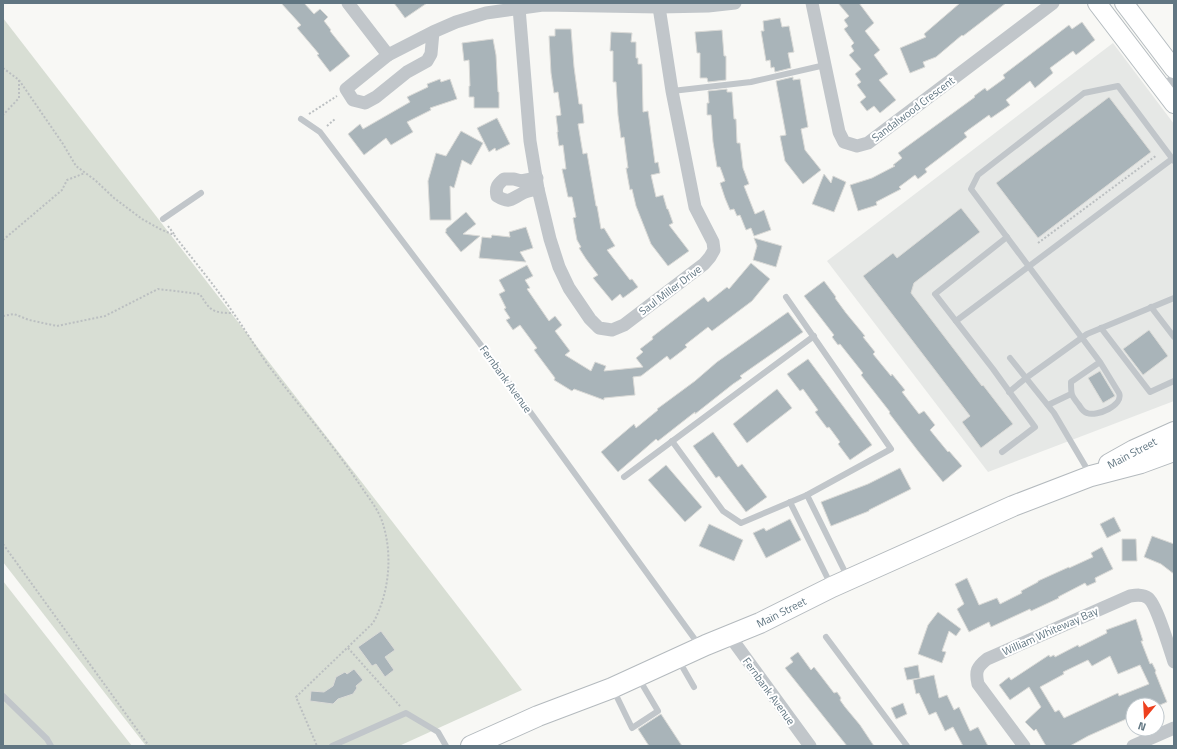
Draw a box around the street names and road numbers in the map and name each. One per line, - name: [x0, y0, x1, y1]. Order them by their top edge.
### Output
- street label: Sandalwood Crescent: [868, 73, 958, 145]
- street label: Saul Miller Drive: [635, 261, 705, 319]
- street label: Fernbank Avenue: [476, 342, 536, 416]
- street label: Main Street: [1104, 433, 1160, 473]
- street label: Main Street: [754, 593, 809, 632]
- street label: William Whiteway Bay: [1000, 602, 1101, 659]
- street label: Fernbank Avenue: [739, 654, 799, 728]

